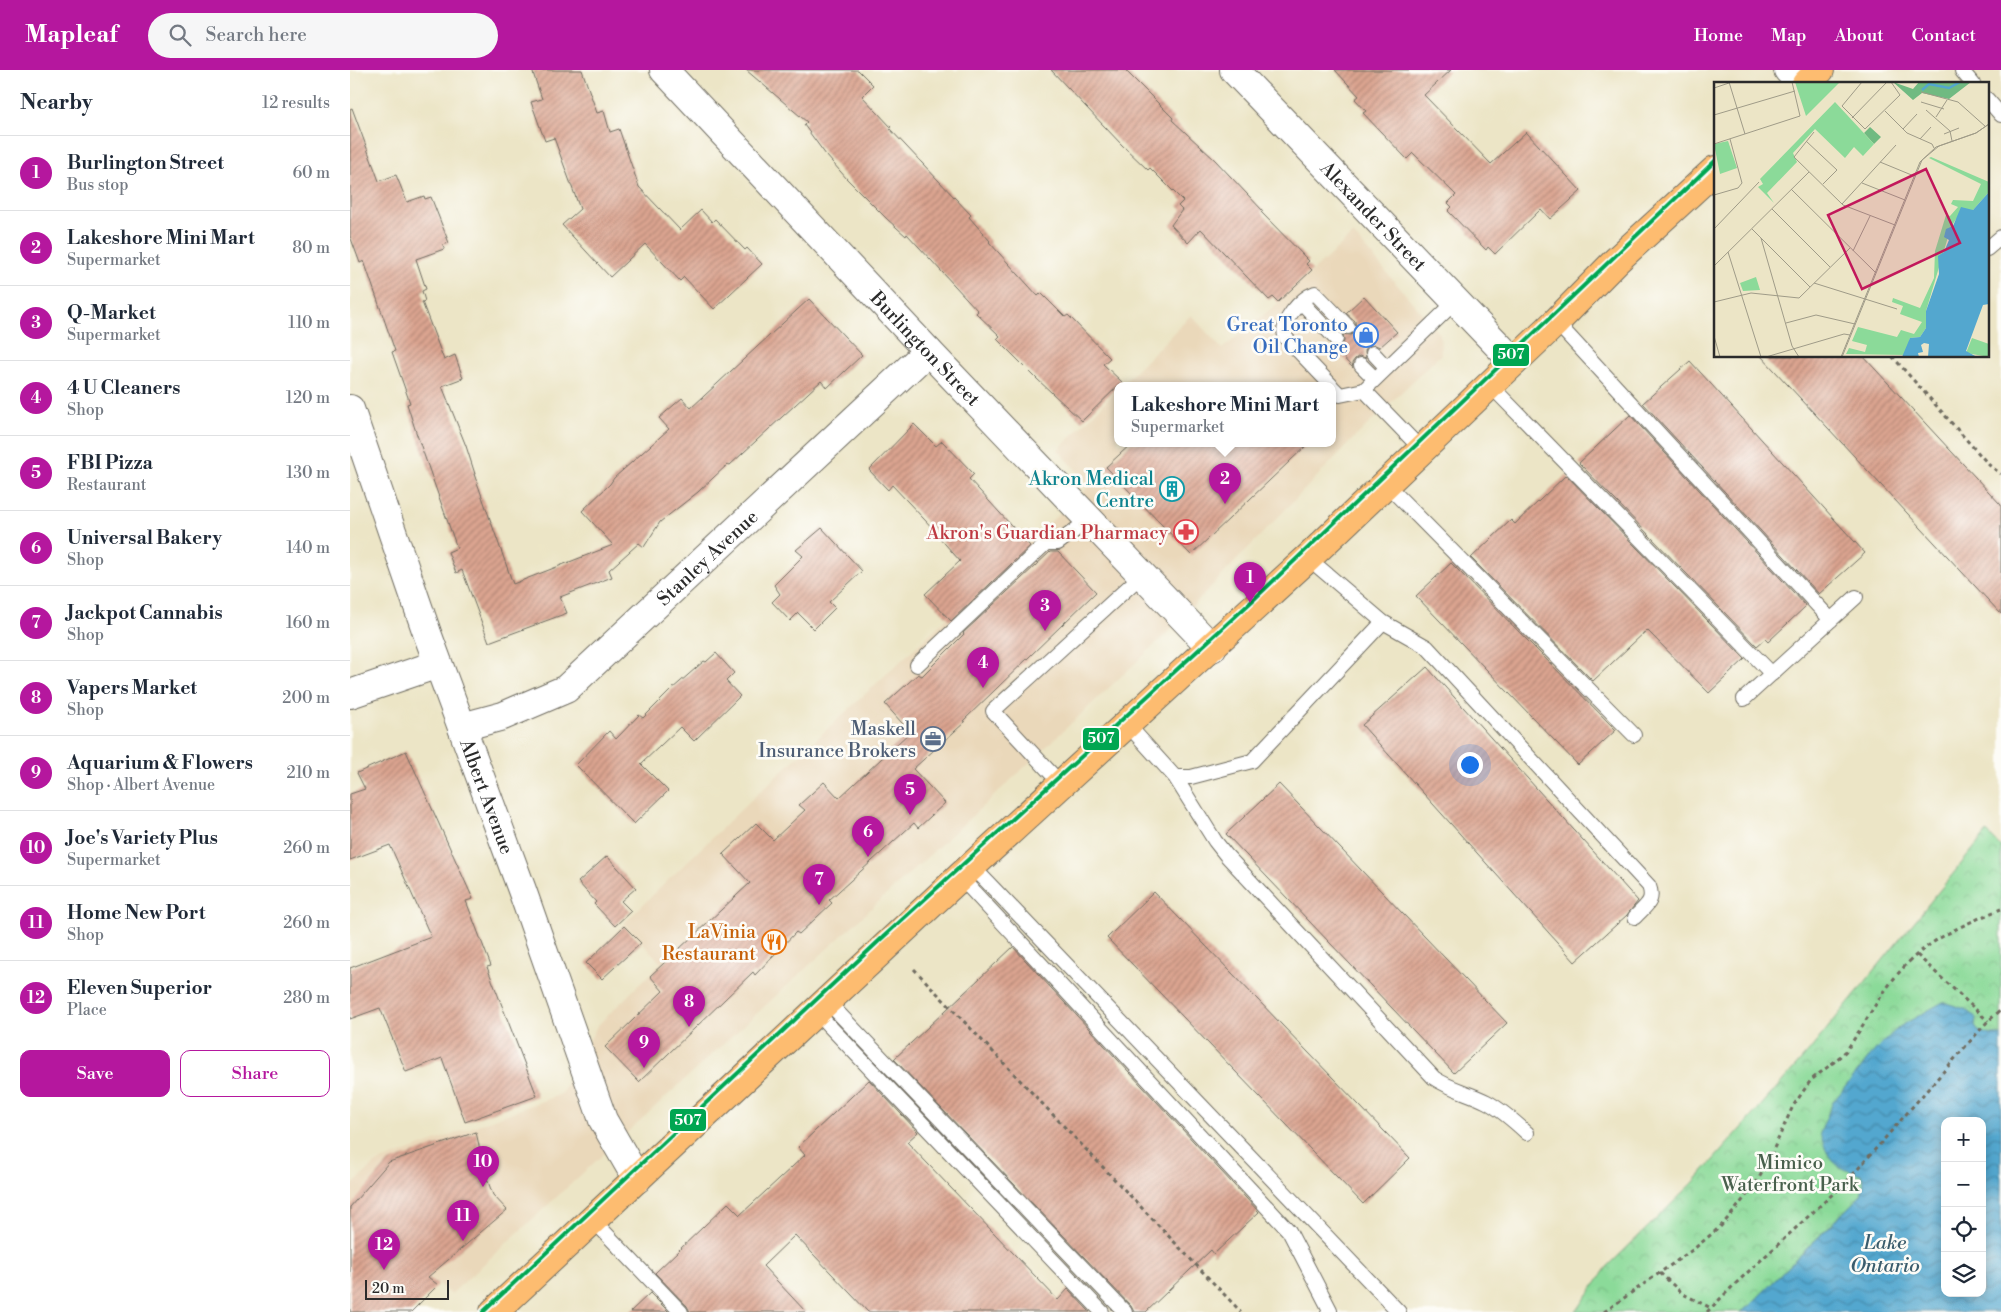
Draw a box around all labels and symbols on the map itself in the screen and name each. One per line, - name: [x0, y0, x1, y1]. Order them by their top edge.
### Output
- inset map: [1714, 82, 1988, 358]
- street label: Alexander Street: [1314, 156, 1432, 277]
- street label: Burlington Street: [864, 286, 985, 412]
- place label: Great Toronto Oil Change: [1227, 313, 1348, 359]
- shop icon: Great Toronto Oil Change: [1353, 322, 1379, 348]
- line badge: 507: [1492, 343, 1530, 367]
- text: 507: [1497, 346, 1525, 364]
- pin: 2: [1209, 463, 1241, 504]
- place label: Akron Medical Centre: [1028, 467, 1154, 513]
- building icon: Akron Medical Centre: [1159, 476, 1185, 502]
- street label: Stanley Avenue: [652, 505, 763, 611]
- pharmacy icon: Akron's Guardian Pharmacy: [1173, 519, 1199, 545]
- place label: Akron's Guardian Pharmacy: [926, 521, 1169, 545]
- pin: 1: [1234, 562, 1266, 603]
- pin: 3: [1029, 590, 1061, 631]
- pin: 4: [967, 647, 999, 688]
- place label: Maskell Insurance Brokers: [758, 717, 916, 763]
- office icon: Maskell Insurance Brokers: [920, 726, 946, 752]
- line badge: 507: [1082, 727, 1120, 751]
- text: 507: [1087, 730, 1115, 748]
- street label: Albert Avenue: [454, 735, 519, 858]
- your location: [1457, 752, 1483, 778]
- pin: 5: [894, 774, 926, 815]
- pin: 6: [852, 816, 884, 857]
- pin: 7: [803, 864, 835, 905]
- place label: LaVinia Restaurant: [662, 920, 756, 966]
- restaurant icon: LaVinia Restaurant: [761, 929, 787, 955]
- pin: 8: [673, 986, 705, 1027]
- pin: 9: [628, 1027, 660, 1068]
- line badge: 507: [669, 1108, 707, 1132]
- text: 507: [674, 1112, 702, 1130]
- pin: 10: [467, 1146, 499, 1187]
- park label: Mimico Waterfront Park: [1720, 1151, 1860, 1197]
- pin: 11: [447, 1200, 479, 1241]
- pin: 12: [368, 1229, 400, 1270]
- water label: Lake Ontario: [1850, 1231, 1920, 1279]
- scale bar: [365, 1277, 449, 1300]

